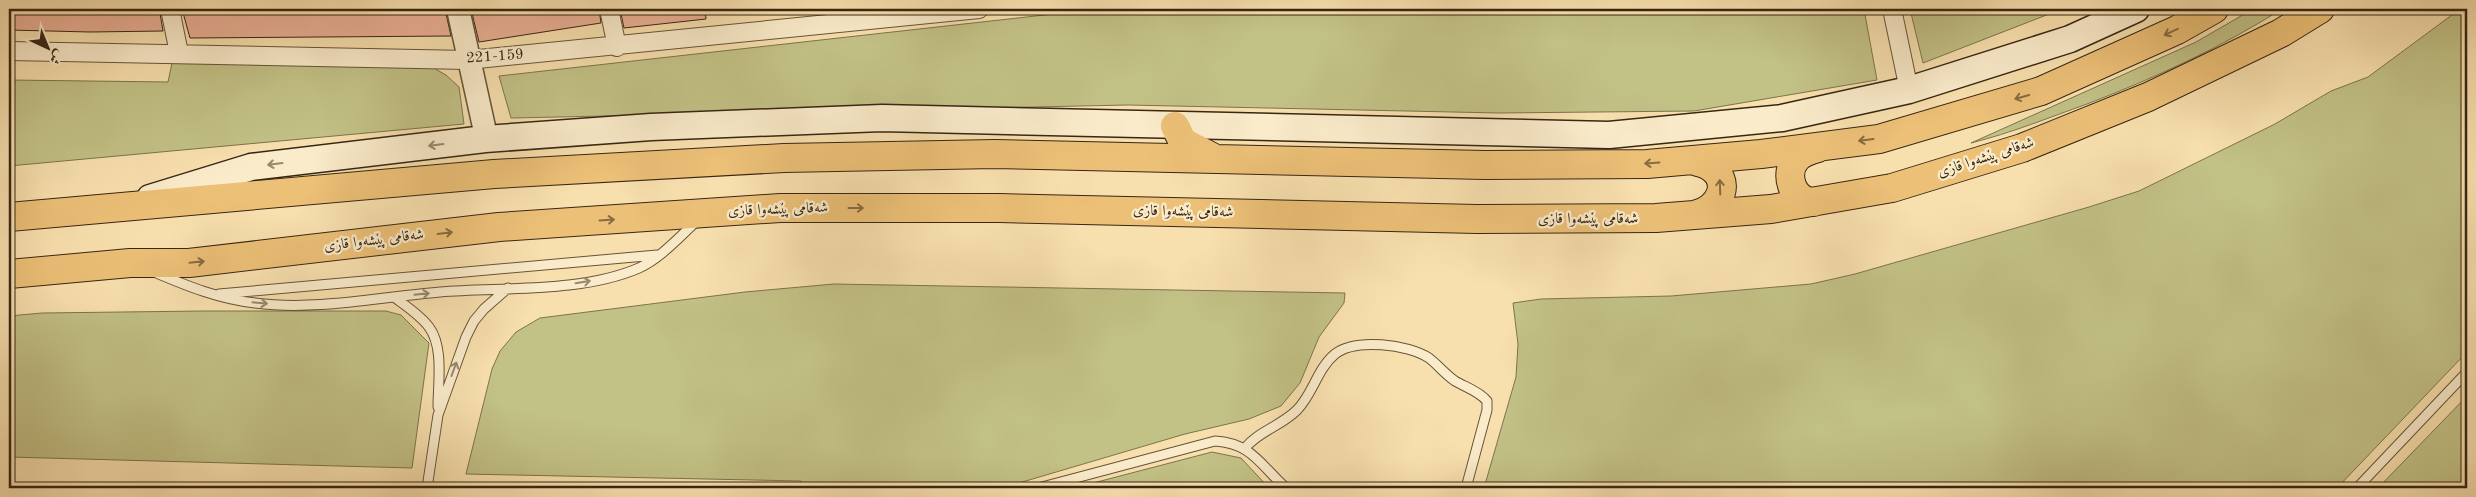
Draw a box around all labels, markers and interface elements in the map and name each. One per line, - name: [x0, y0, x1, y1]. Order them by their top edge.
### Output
- north arrow: [22, 22, 72, 72]
- one-way arrow: [2164, 28, 2179, 37]
- text: ش: [46, 47, 66, 67]
- street label: 221-159: [466, 48, 524, 66]
- one-way arrow: [2014, 92, 2030, 102]
- street label: شەقامی پێشەوا قازی: [1936, 135, 2036, 182]
- one-way arrow: [1858, 136, 1874, 146]
- one-way arrow: [428, 140, 444, 150]
- one-way arrow: [267, 159, 283, 169]
- one-way arrow: [1644, 159, 1660, 168]
- one-way arrow: [1715, 180, 1724, 196]
- street label: شەقامی پێشەوا قازی: [728, 201, 829, 220]
- one-way arrow: [848, 203, 864, 213]
- street label: شەقامی پێشەوا قازی: [1133, 204, 1233, 221]
- street label: شەقامی پێشەوا قازی: [1538, 212, 1638, 228]
- one-way arrow: [599, 215, 615, 225]
- street label: شەقامی پێشەوا قازی: [323, 227, 425, 256]
- one-way arrow: [437, 228, 453, 238]
- one-way arrow: [188, 257, 204, 267]
- one-way arrow: [575, 276, 591, 286]
- one-way arrow: [413, 289, 429, 299]
- one-way arrow: [251, 298, 267, 308]
- one-way arrow: [450, 361, 460, 377]

